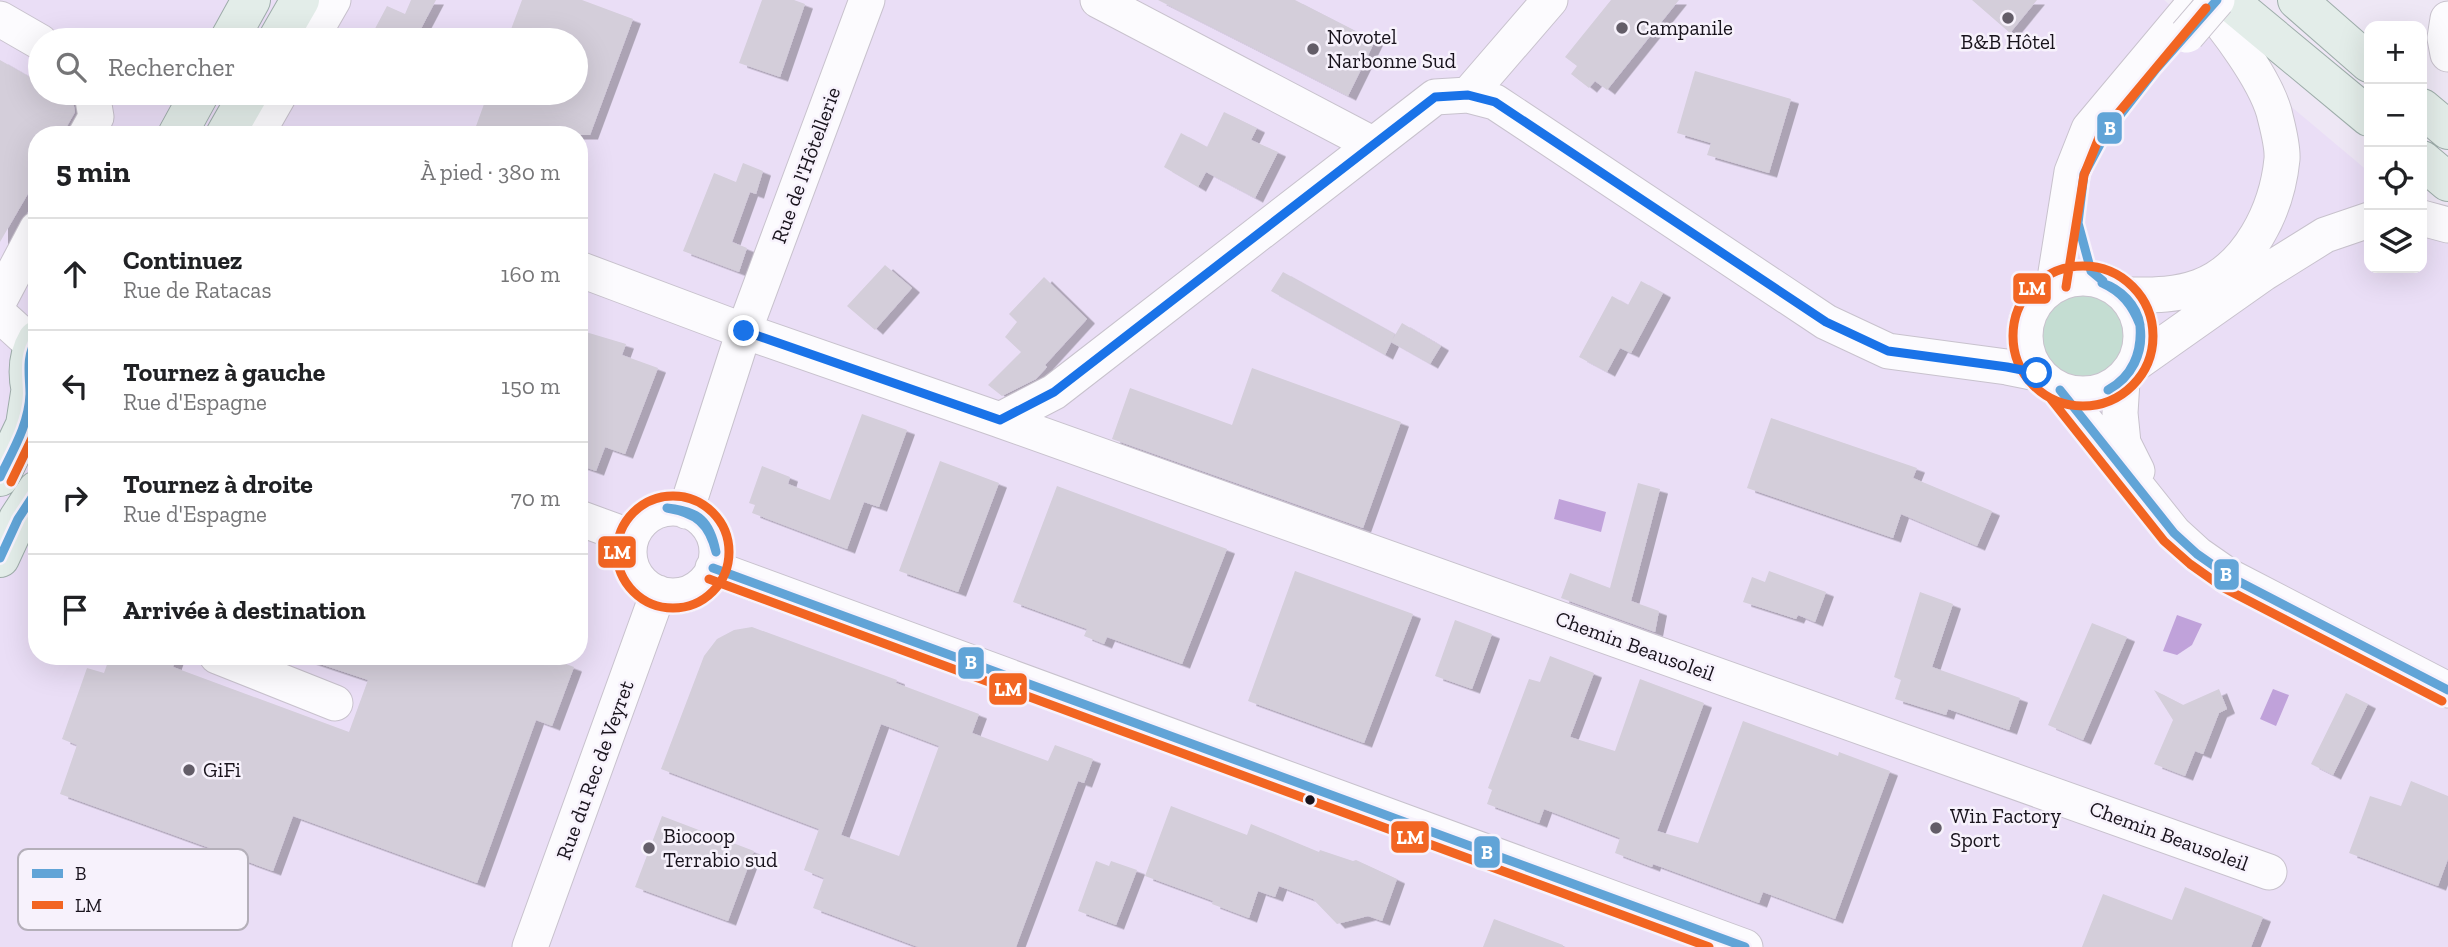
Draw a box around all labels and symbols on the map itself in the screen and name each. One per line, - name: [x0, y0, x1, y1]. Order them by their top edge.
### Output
- marker: B&B Hôtel: [2000, 10, 2016, 26]
- place label: Campanile: [1636, 15, 1733, 40]
- marker: Campanile: [1614, 20, 1630, 36]
- place label: Novotel Narbonne Sud: [1327, 24, 1457, 73]
- place label: B&B Hôtel: [1961, 29, 2056, 54]
- marker: Novotel Narbonne Sud: [1305, 41, 1321, 57]
- street label: Rue de l'Hôtellerie: [766, 83, 845, 246]
- line badge: B: [2096, 111, 2123, 145]
- text: B: [2104, 117, 2116, 140]
- line badge: LM: [2012, 272, 2052, 305]
- text: LM: [2018, 277, 2046, 300]
- route end: [728, 315, 759, 346]
- route start: [2021, 357, 2052, 388]
- line badge: LM: [597, 535, 637, 569]
- text: LM: [603, 541, 631, 564]
- line badge: B: [2213, 558, 2240, 591]
- text: B: [2220, 563, 2232, 586]
- street label: Chemin Beausoleil: [1552, 605, 1718, 686]
- line badge: B: [957, 646, 985, 680]
- text: B: [965, 651, 977, 674]
- line badge: LM: [988, 672, 1028, 706]
- street label: Rue du Rec de Veyret: [550, 677, 639, 863]
- text: LM: [994, 678, 1022, 701]
- place label: GiFi: [203, 757, 241, 782]
- marker: GiFi: [181, 762, 197, 778]
- unlabelled marker: [1303, 793, 1317, 807]
- street label: Chemin Beausoleil: [2086, 795, 2252, 876]
- place label: Win Factory Sport: [1950, 803, 2062, 852]
- line badge: LM: [1390, 820, 1430, 854]
- marker: Win Factory Sport: [1928, 820, 1944, 836]
- place label: Biocoop Terrabio sud: [663, 823, 778, 872]
- text: LM: [1396, 826, 1424, 849]
- line badge: B: [1473, 835, 1501, 869]
- marker: Biocoop Terrabio sud: [641, 840, 657, 856]
- text: B: [1481, 841, 1493, 864]
- legend: [18, 849, 248, 930]
- text: B: [75, 862, 86, 885]
- text: LM: [75, 894, 102, 917]

